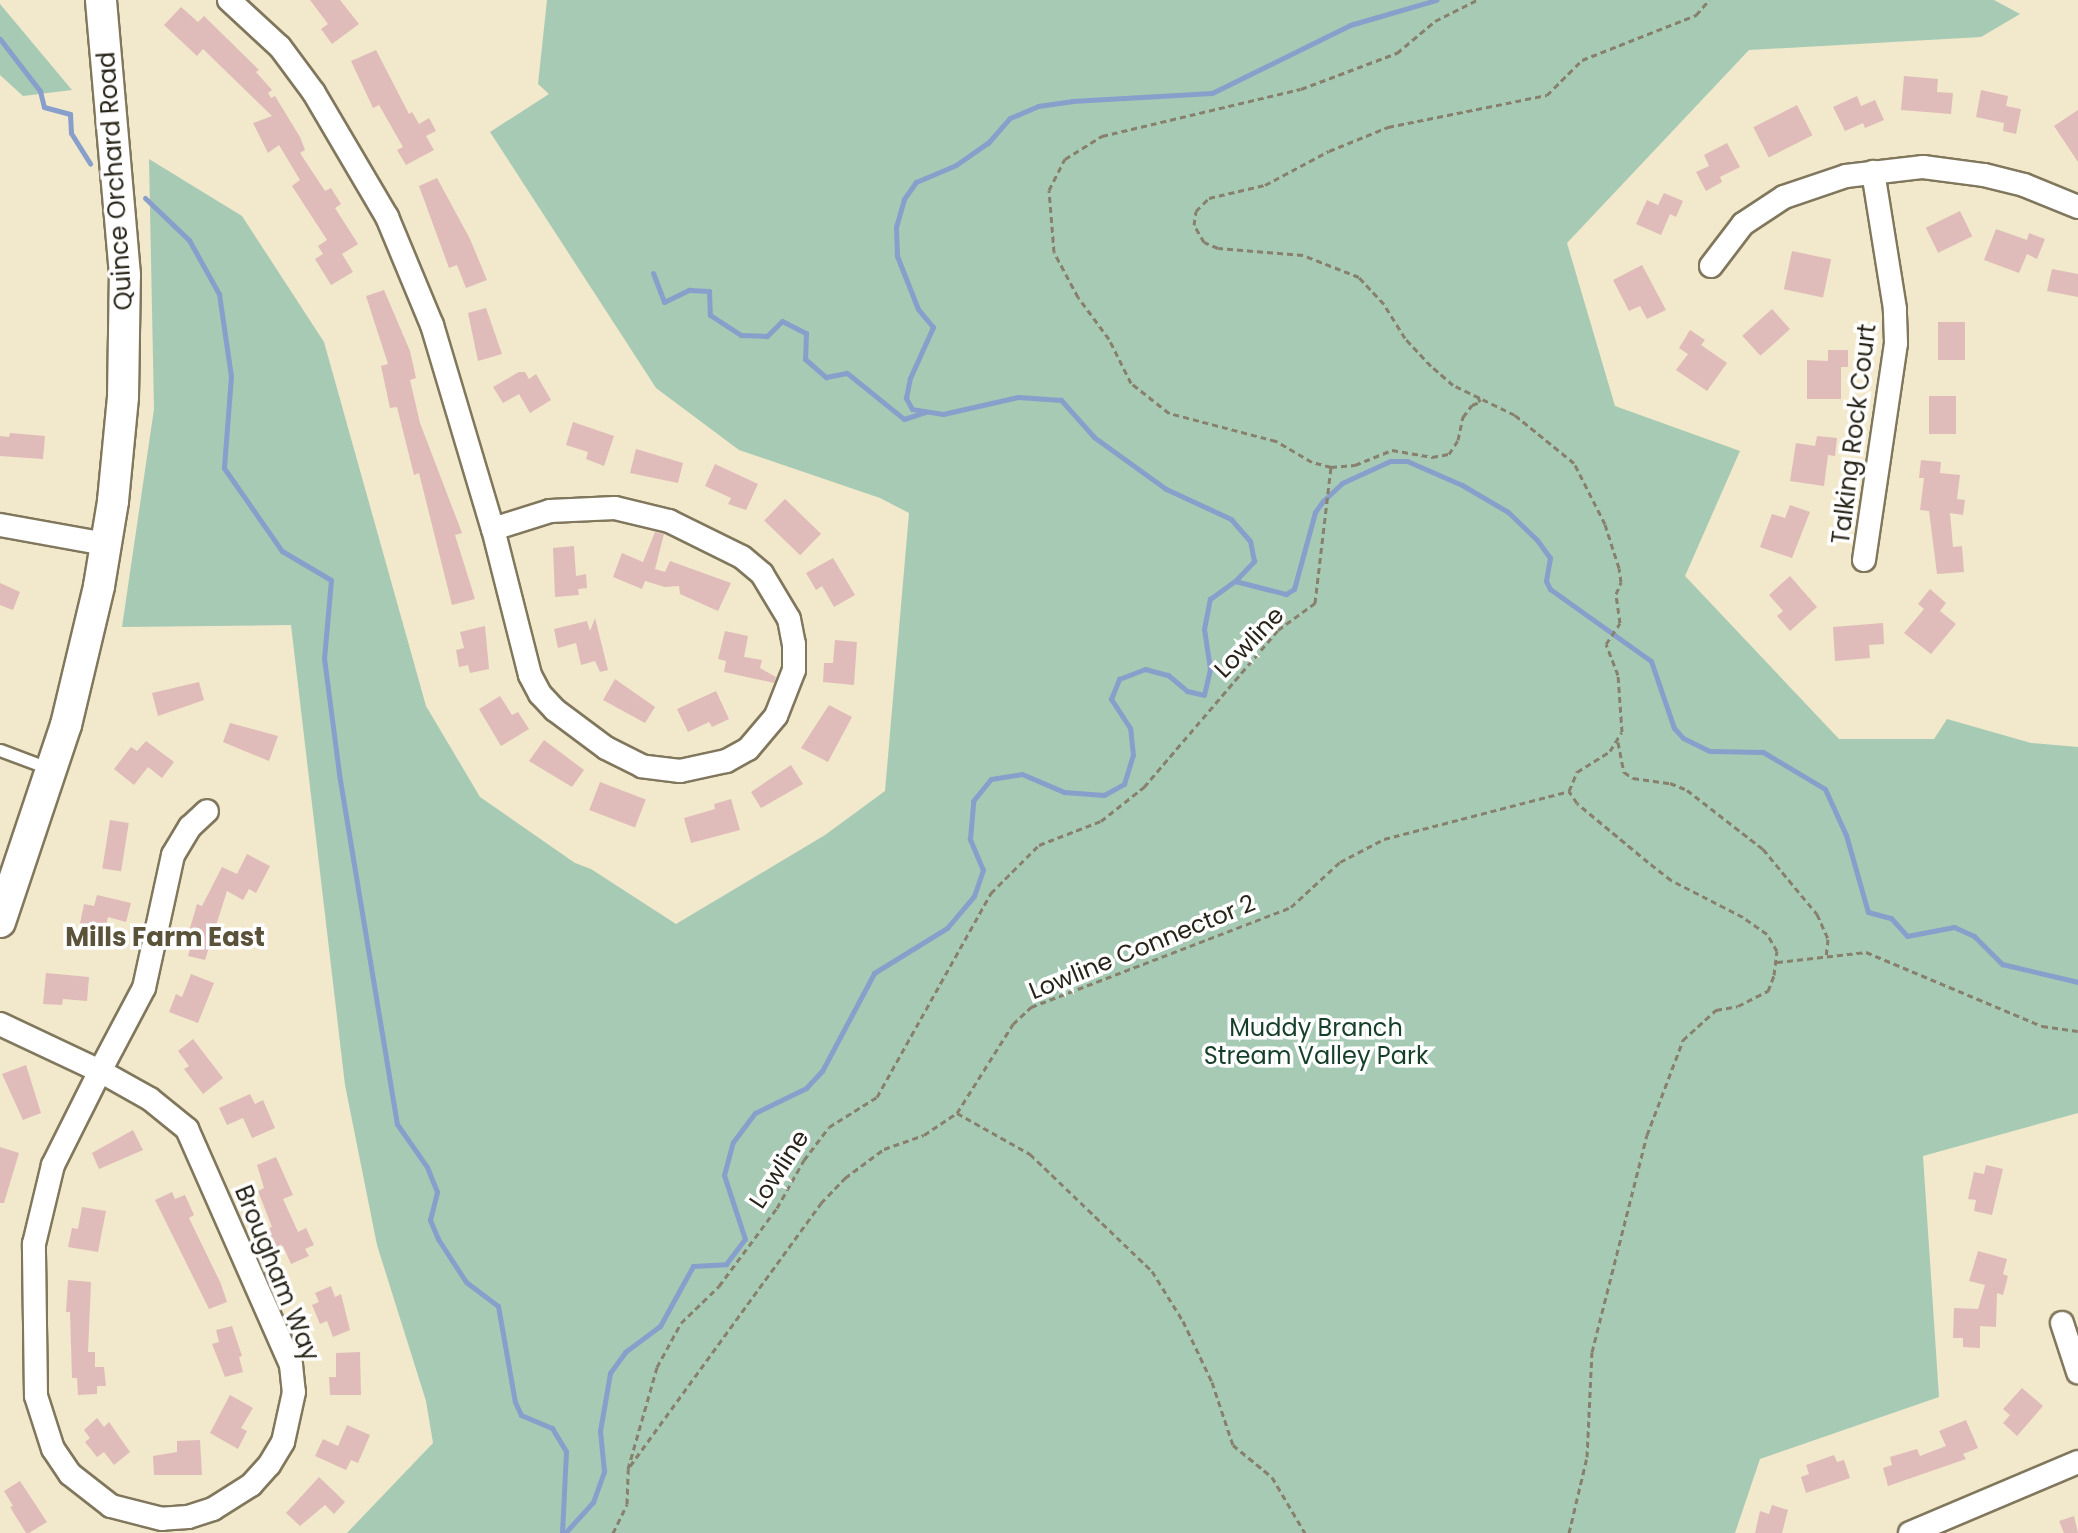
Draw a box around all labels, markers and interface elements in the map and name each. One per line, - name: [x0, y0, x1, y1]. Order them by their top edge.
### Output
- street label: Quince Orchard Road: [92, 51, 138, 311]
- street label: Talking Rock Court: [1826, 322, 1882, 546]
- street label: Lowline: [1208, 601, 1290, 683]
- street label: Lowline Connector 2: [1025, 888, 1259, 1006]
- district label: Mills Farm East: [65, 922, 265, 954]
- park label: Muddy Branch Stream Valley Park: [1204, 1014, 1428, 1070]
- street label: Lowline: [743, 1124, 815, 1214]
- street label: Brougham Way: [229, 1181, 325, 1365]

